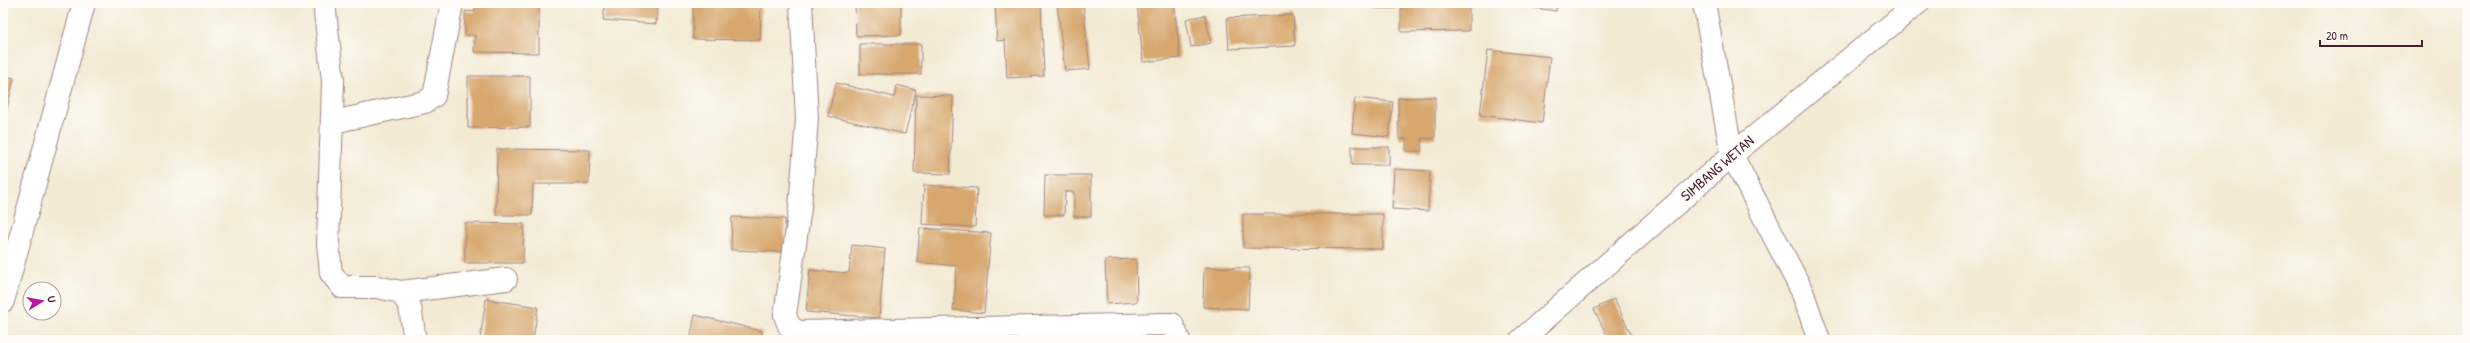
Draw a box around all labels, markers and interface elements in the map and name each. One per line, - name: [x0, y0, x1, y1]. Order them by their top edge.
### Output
- scale bar: [2320, 22, 2422, 48]
- text: 20 m: [2326, 27, 2348, 44]
- street label: SIMBANG WETAN: [1676, 130, 1758, 206]
- north arrow: [22, 281, 62, 321]
- text: U: [44, 295, 59, 303]

